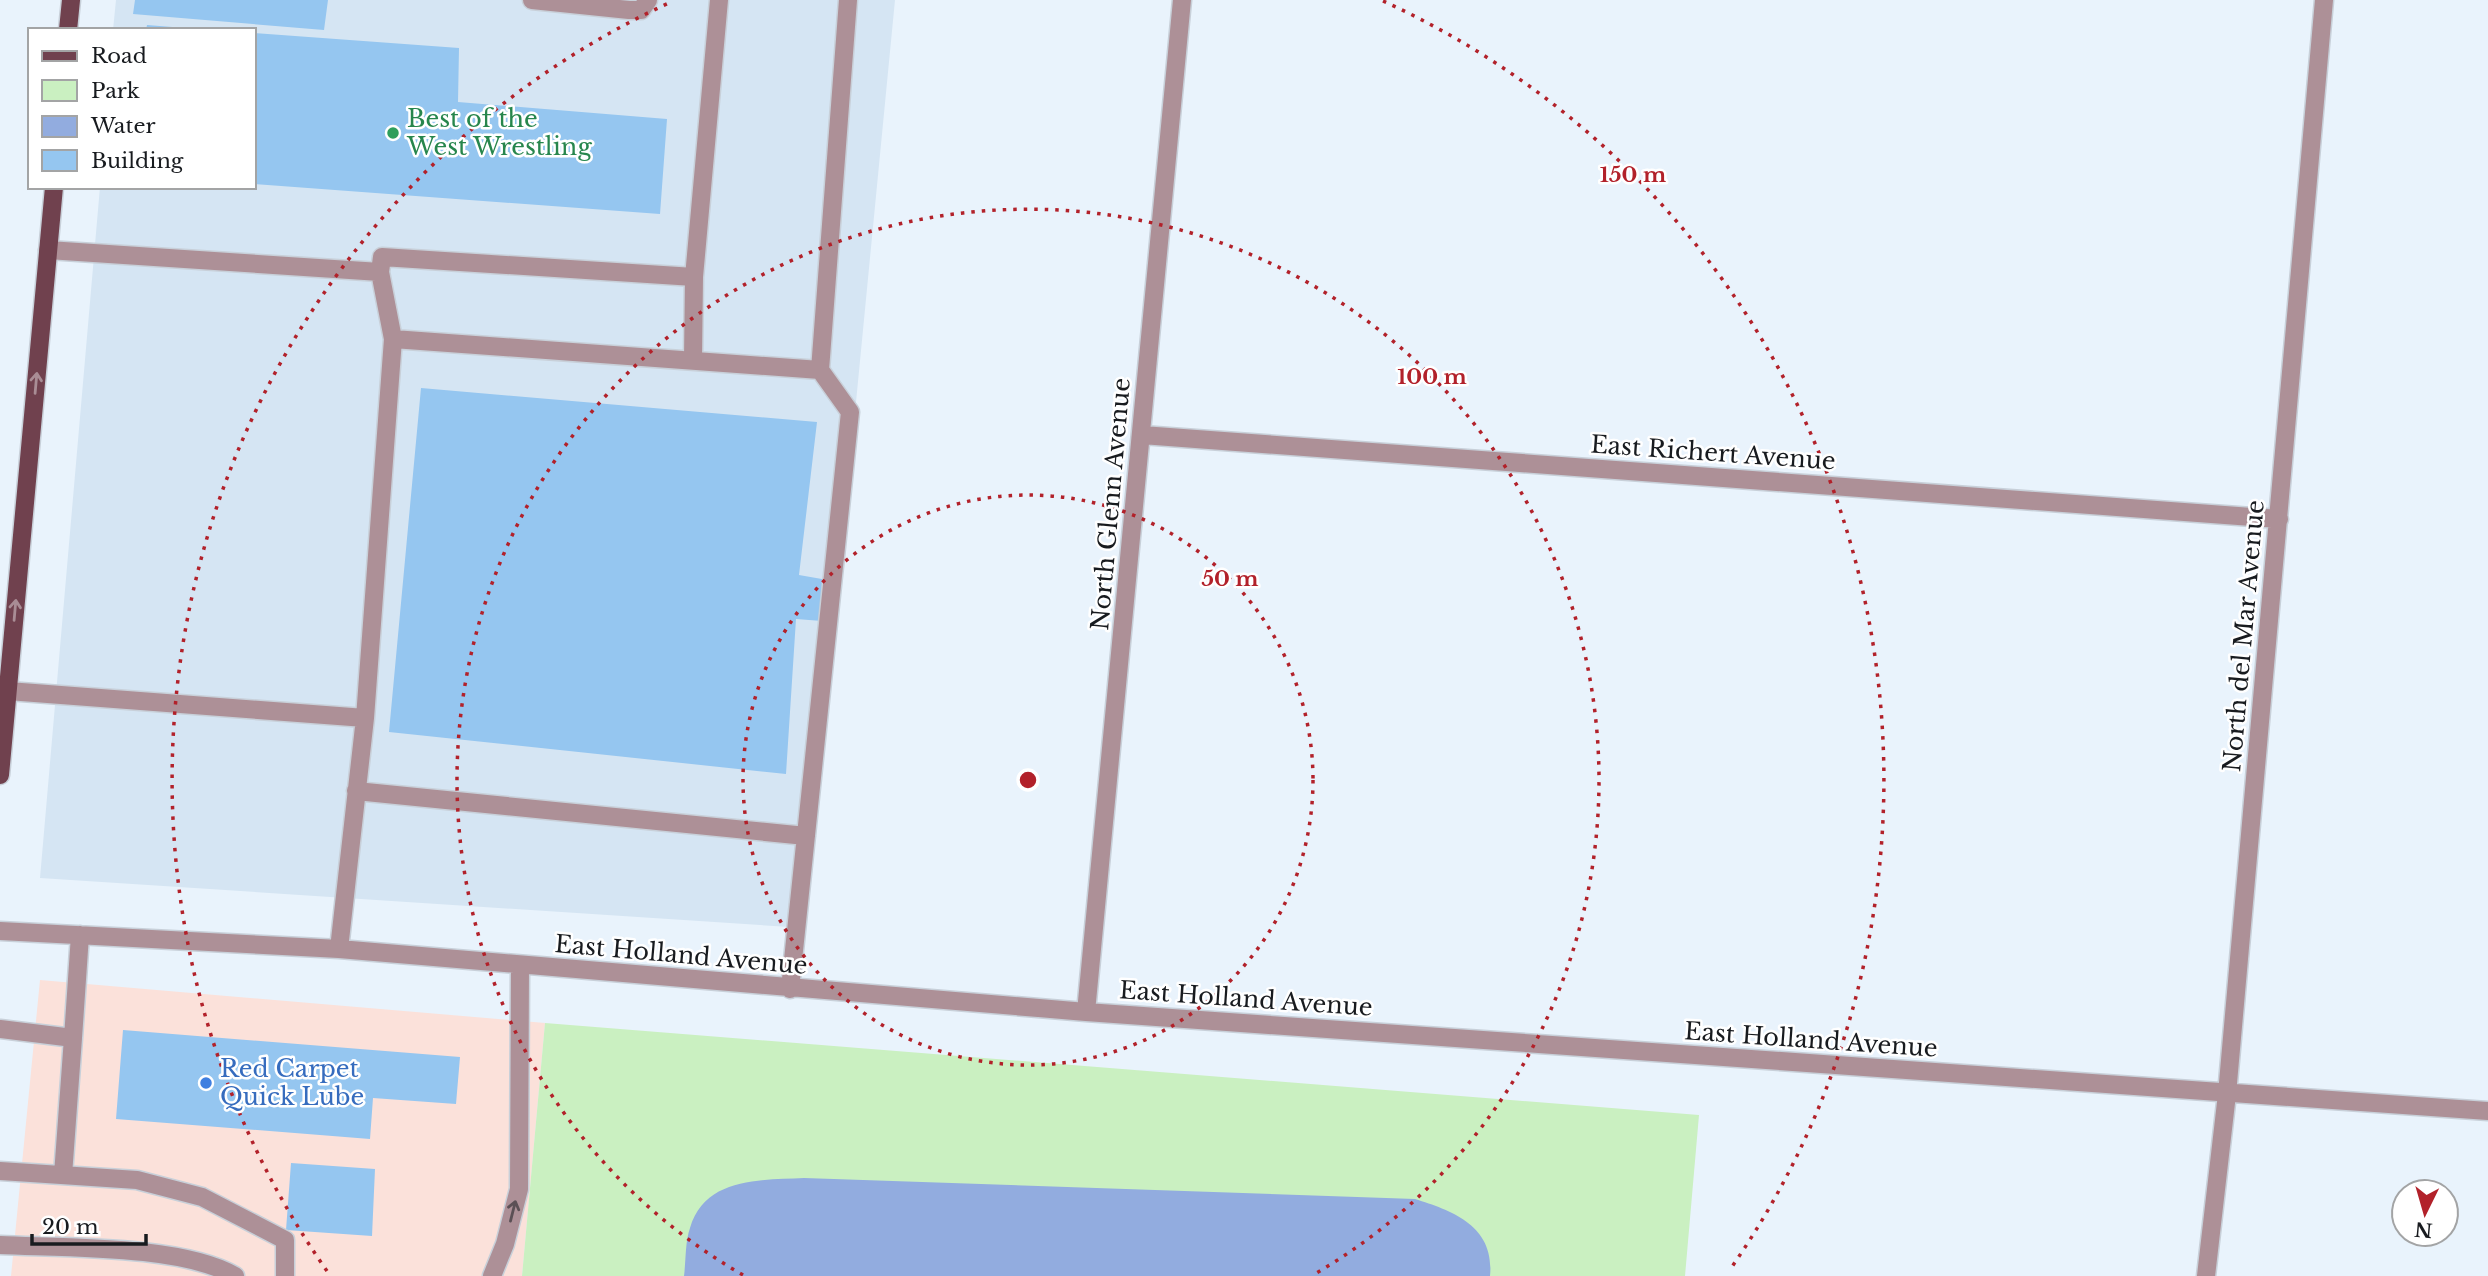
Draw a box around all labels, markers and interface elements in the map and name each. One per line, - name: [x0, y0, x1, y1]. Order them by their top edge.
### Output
- legend: [28, 28, 256, 189]
- text: Road: [91, 43, 147, 69]
- text: Park: [91, 78, 140, 104]
- place label: Best of the West Wrestling: [406, 104, 592, 161]
- text: Water: [90, 113, 155, 139]
- marker: Best of the West Wrestling: [385, 125, 401, 141]
- text: Building: [91, 148, 184, 174]
- text: 150 m: [1600, 162, 1666, 188]
- text: 100 m: [1397, 364, 1467, 390]
- one-way arrow: [30, 372, 43, 395]
- street label: North Glenn Avenue: [1085, 377, 1136, 631]
- street label: East Richert Avenue: [1590, 429, 1837, 476]
- street label: North del Mar Avenue: [2217, 499, 2270, 773]
- text: 50 m: [1201, 566, 1259, 592]
- one-way arrow: [9, 599, 22, 622]
- centre of rings: [1016, 768, 1040, 792]
- street label: East Holland Avenue: [553, 929, 809, 980]
- street label: East Holland Avenue: [1118, 975, 1374, 1022]
- street label: East Holland Avenue: [1683, 1016, 1939, 1063]
- place label: Red Carpet Quick Lube: [220, 1054, 364, 1111]
- marker: Red Carpet Quick Lube: [198, 1075, 214, 1091]
- north arrow: [2390, 1178, 2460, 1248]
- one-way arrow: [507, 1200, 520, 1223]
- scale bar: [32, 1202, 145, 1246]
- text: 20 m: [42, 1214, 99, 1240]
- text: N: [2414, 1217, 2433, 1242]

